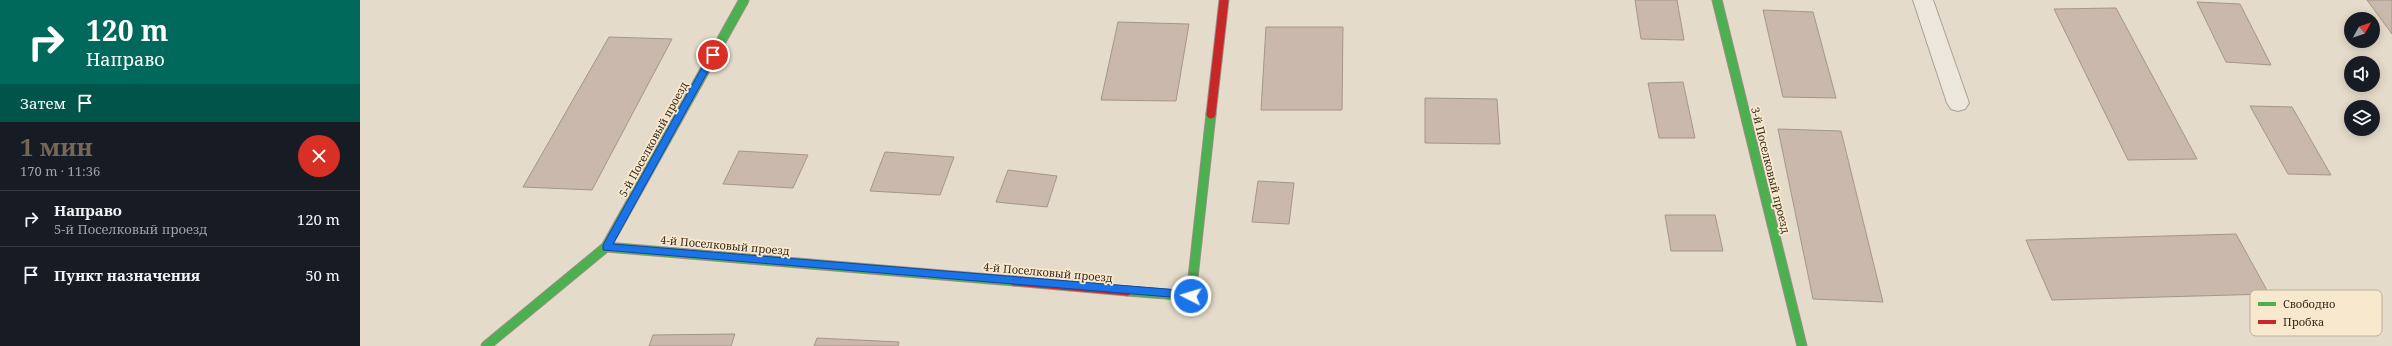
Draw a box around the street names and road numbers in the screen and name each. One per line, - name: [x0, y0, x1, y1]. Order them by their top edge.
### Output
- street label: 5-й Поселковый проезд: [615, 78, 691, 199]
- street label: 3-й Поселковый проезд: [1748, 105, 1794, 235]
- street label: 4-й Поселковый проезд: [660, 232, 790, 258]
- street label: 4-й Поселковый проезд: [983, 259, 1113, 285]

